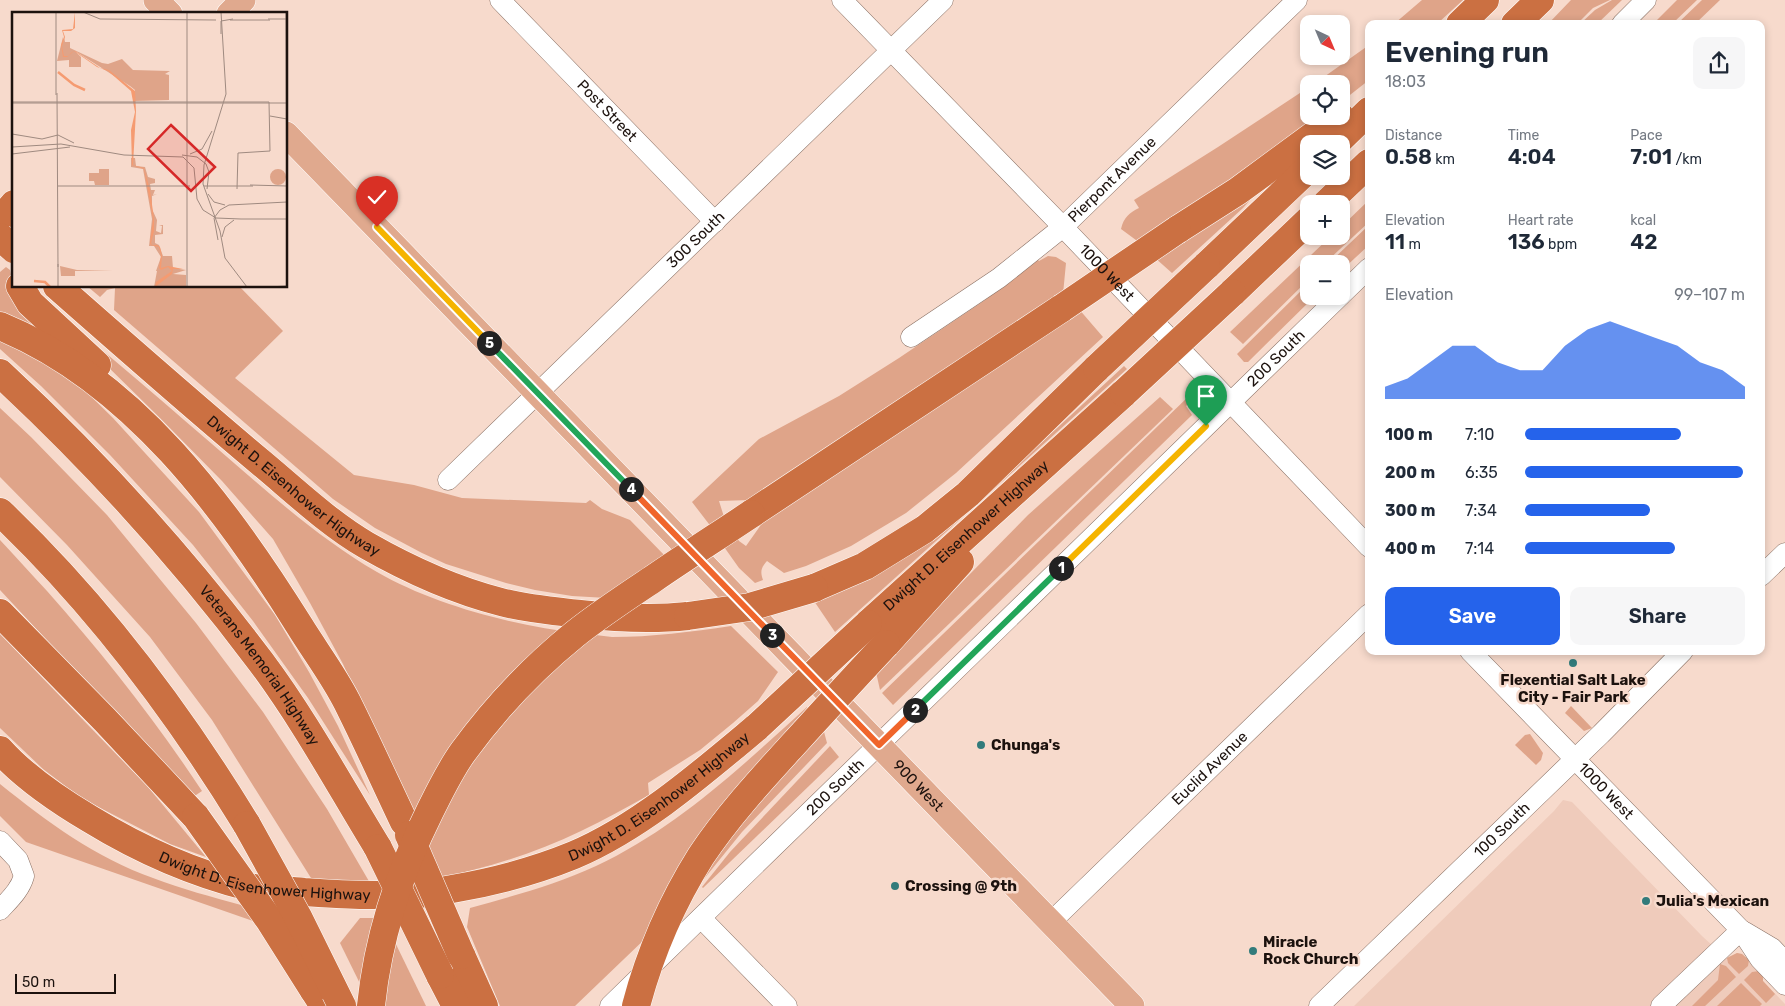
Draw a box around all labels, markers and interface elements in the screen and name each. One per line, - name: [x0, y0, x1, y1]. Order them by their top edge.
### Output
- inset map: [12, 12, 288, 288]
- north arrow: [1300, 15, 1350, 65]
- map controls: [1300, 15, 1350, 305]
- text: Evening run: [1385, 36, 1549, 69]
- button: share: [1693, 37, 1745, 89]
- text: 18:03: [1385, 72, 1426, 91]
- button: locate: [1300, 75, 1350, 125]
- street label: Post Street: [573, 76, 641, 145]
- text: Distance: [1385, 127, 1442, 144]
- text: Time: [1508, 127, 1539, 144]
- text: Pace: [1630, 127, 1662, 144]
- street label: Pierpont Avenue: [1064, 133, 1160, 226]
- button: layers: [1300, 135, 1350, 185]
- text: 0.58: [1385, 144, 1432, 169]
- text: 4:04: [1508, 144, 1556, 169]
- text: 7:01: [1630, 144, 1672, 169]
- text: km: [1432, 151, 1455, 168]
- text: /km: [1672, 151, 1702, 168]
- pin: [356, 176, 398, 227]
- icon: check: [363, 183, 391, 211]
- button: +: [1300, 195, 1350, 245]
- street label: 300 South: [663, 208, 728, 272]
- text: Elevation: [1385, 212, 1445, 229]
- text: Heart rate: [1508, 212, 1574, 229]
- text: kcal: [1630, 212, 1656, 229]
- text: 11: [1385, 229, 1405, 254]
- text: 136: [1508, 229, 1545, 254]
- text: 42: [1630, 229, 1658, 254]
- text: m: [1405, 236, 1421, 253]
- text: bpm: [1545, 236, 1577, 253]
- street label: 1000 West: [1075, 240, 1138, 305]
- button: −: [1300, 255, 1350, 305]
- text: Elevation: [1385, 285, 1454, 304]
- text: 99–107 m: [1674, 285, 1745, 304]
- street label: 200 South: [1243, 326, 1309, 390]
- pin: 5: [476, 330, 502, 356]
- text: 5: [485, 335, 494, 352]
- pin: [1185, 375, 1227, 426]
- icon: arrive: [1192, 382, 1220, 410]
- street label: Dwight D. Eisenhower Highway: [203, 412, 383, 560]
- text: 100 m: [1385, 425, 1433, 444]
- text: 7:10: [1465, 425, 1494, 444]
- street label: Dwight D. Eisenhower Highway: [880, 456, 1052, 615]
- text: 200 m: [1385, 463, 1435, 482]
- text: 6:35: [1465, 463, 1498, 482]
- pin: 4: [618, 476, 644, 502]
- text: 4: [627, 481, 636, 498]
- text: 300 m: [1385, 501, 1435, 520]
- text: 7:34: [1465, 501, 1497, 520]
- text: 400 m: [1385, 539, 1436, 558]
- text: 7:14: [1465, 539, 1494, 558]
- pin: 1: [1048, 556, 1074, 580]
- text: 1: [1058, 560, 1065, 577]
- street label: Veterans Memorial Highway: [195, 582, 324, 749]
- button: Save: [1385, 587, 1560, 645]
- button: Share: [1570, 587, 1745, 645]
- pin: 3: [760, 622, 784, 648]
- text: 3: [768, 627, 777, 644]
- marker: Flexential Salt Lake City - Fair Park: [1567, 657, 1579, 669]
- place label: Flexential Salt Lake City - Fair Park: [1500, 671, 1646, 706]
- pin: 2: [902, 698, 928, 722]
- text: 2: [911, 702, 920, 719]
- street label: Dwight D. Eisenhower Highway: [566, 728, 753, 865]
- street label: Euclid Avenue: [1168, 728, 1251, 809]
- place label: Chunga's: [991, 736, 1060, 754]
- marker: Chunga's: [975, 739, 987, 751]
- street label: 200 South: [802, 755, 868, 819]
- street label: 900 West: [889, 756, 947, 815]
- street label: 1000 West: [1574, 759, 1638, 823]
- street label: 100 South: [1470, 798, 1534, 861]
- street label: Dwight D. Eisenhower Highway: [156, 848, 371, 904]
- place label: Crossing @ 9th: [905, 877, 1017, 895]
- marker: Crossing @ 9th: [889, 880, 901, 892]
- place label: Julia's Mexican: [1656, 892, 1769, 910]
- marker: Julia's Mexican: [1640, 895, 1652, 907]
- place label: Miracle Rock Church: [1263, 933, 1358, 968]
- marker: Miracle Rock Church: [1247, 945, 1259, 957]
- scale bar: [15, 971, 116, 994]
- text: 50 m: [22, 974, 55, 991]

